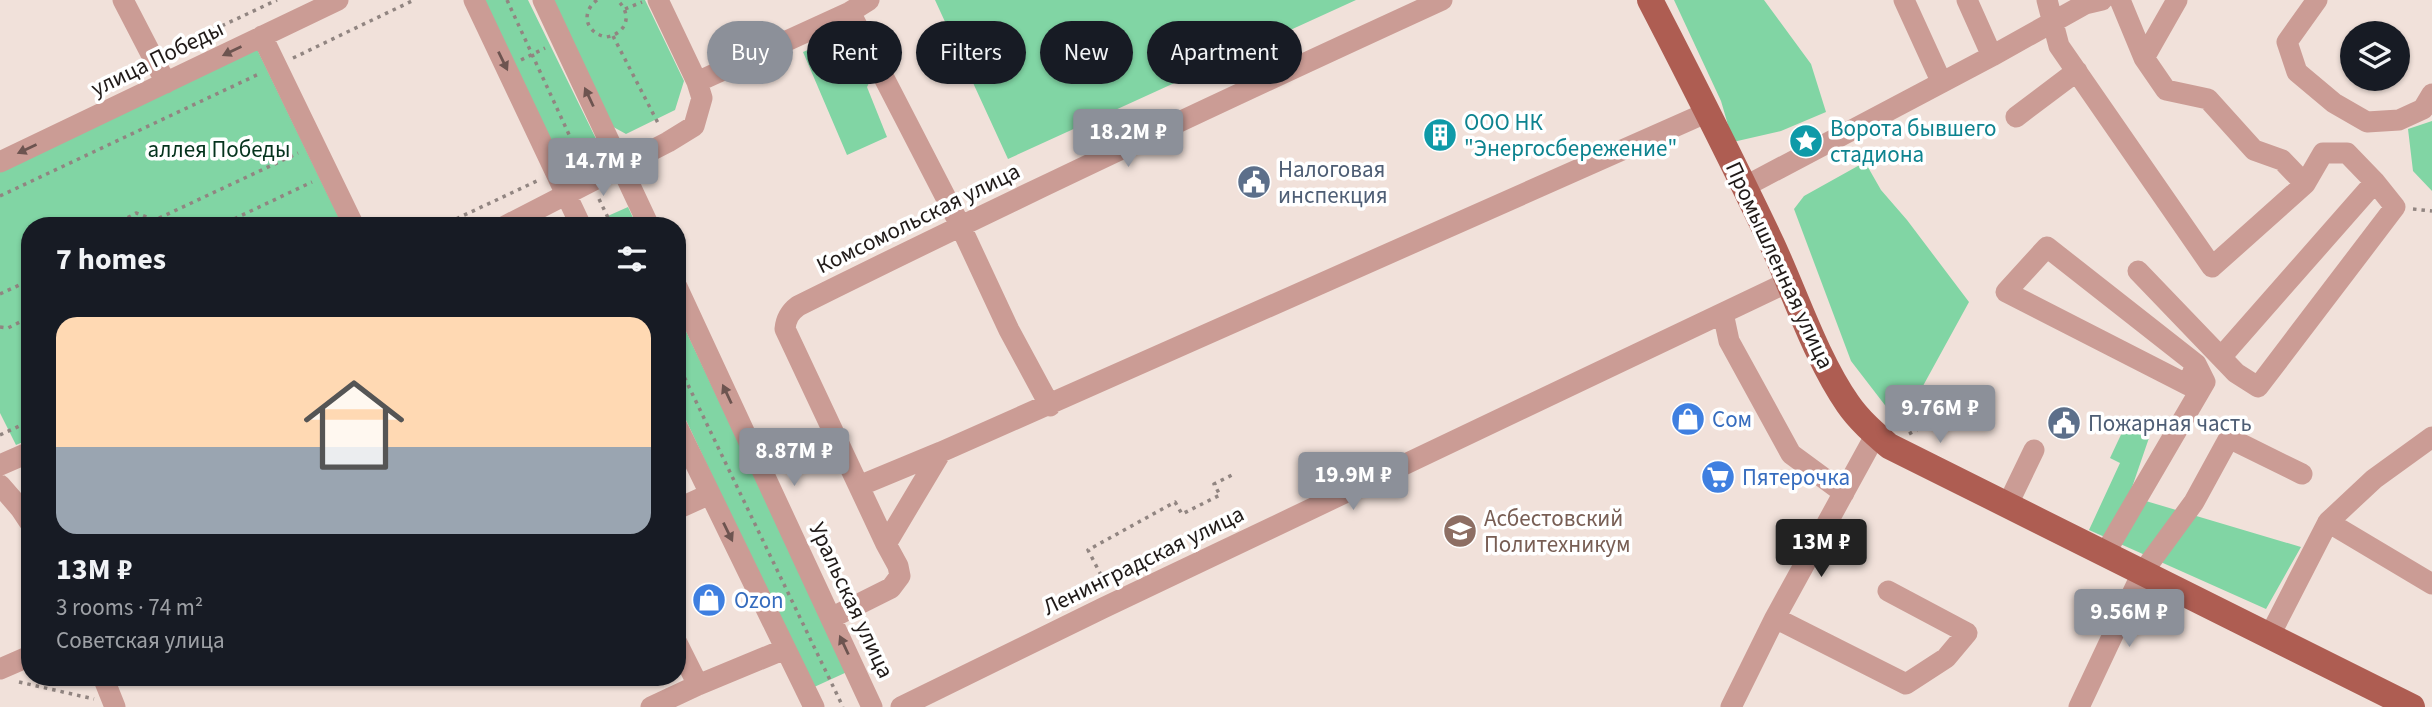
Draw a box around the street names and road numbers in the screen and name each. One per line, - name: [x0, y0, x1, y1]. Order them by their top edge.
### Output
- street label: улица Победы: [85, 12, 229, 105]
- street label: Комсомольская улица: [811, 155, 1026, 282]
- street label: Промышленная улица: [1717, 156, 1842, 374]
- street label: Ленинградская улица: [1037, 497, 1250, 624]
- street label: Уральская улица: [801, 517, 902, 684]

